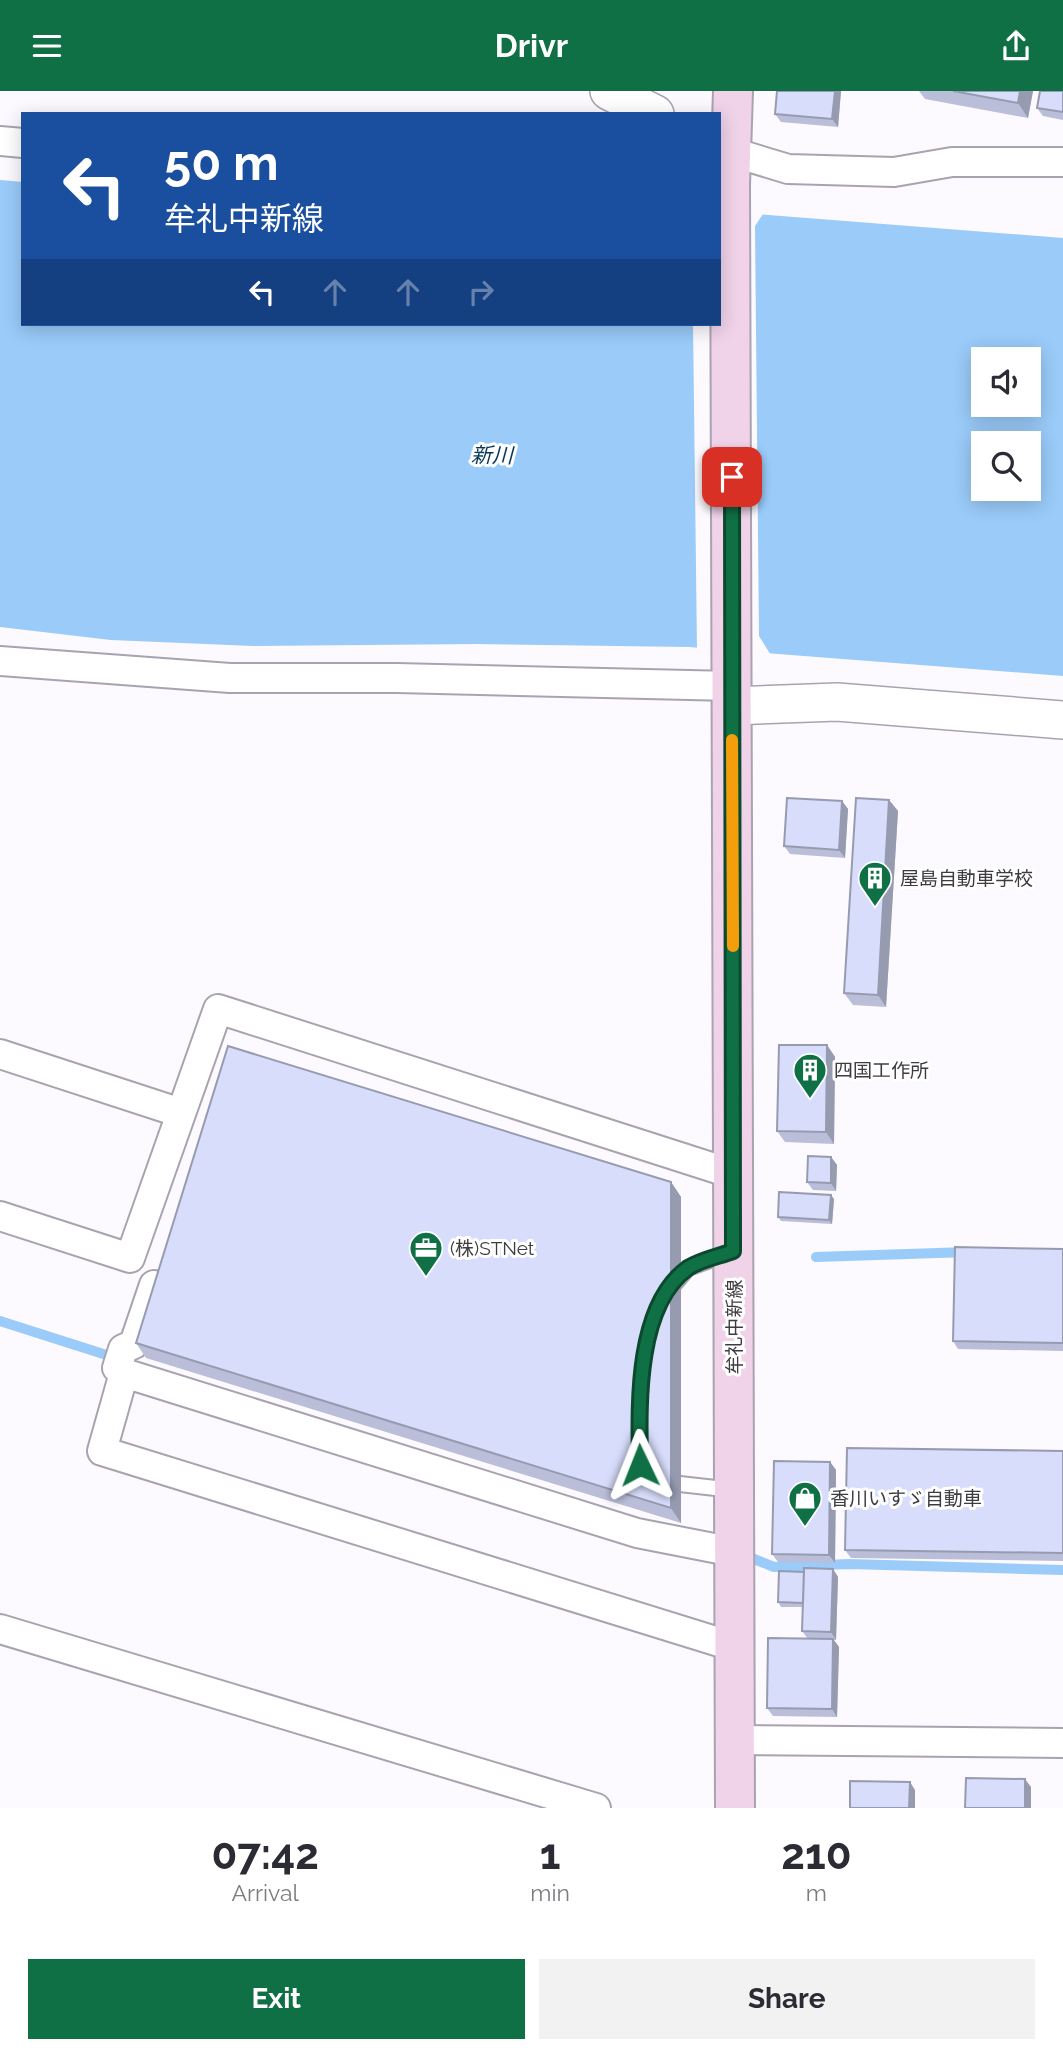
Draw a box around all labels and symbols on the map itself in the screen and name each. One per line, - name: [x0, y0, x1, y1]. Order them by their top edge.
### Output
- water label: 新川: [471, 442, 515, 468]
- pin: [702, 447, 762, 507]
- building icon: 屋島自動車学校: [856, 859, 894, 908]
- place label: 屋島自動車学校: [900, 867, 1033, 889]
- building icon: 四国工作所: [791, 1051, 829, 1100]
- place label: 四国工作所: [834, 1059, 929, 1081]
- office icon: (株)STNet: [407, 1229, 445, 1278]
- place label: (株)STNet: [450, 1237, 535, 1259]
- street label: 牟礼中新線: [723, 1279, 745, 1375]
- position arrow: [603, 1428, 677, 1502]
- shop icon: 香川いすゞ自動車: [786, 1479, 824, 1528]
- place label: 香川いすゞ自動車: [830, 1487, 982, 1509]

